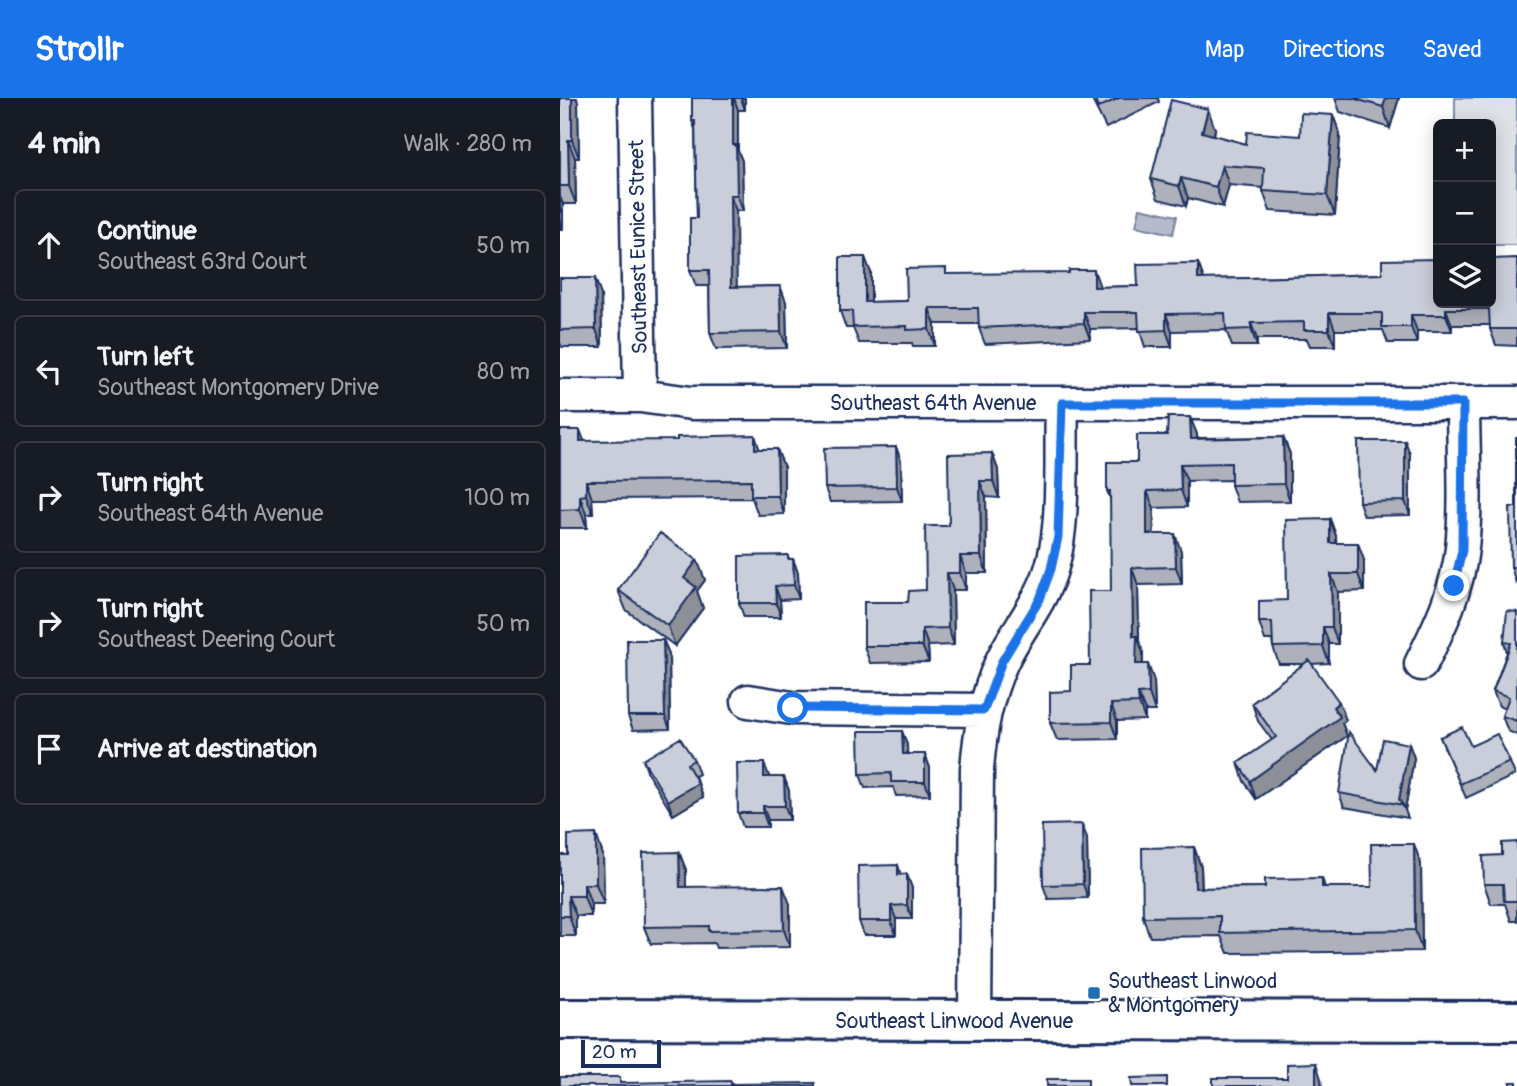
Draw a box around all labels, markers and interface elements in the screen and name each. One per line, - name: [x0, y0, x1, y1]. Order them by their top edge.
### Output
- text: Strollr: [35, 29, 124, 70]
- text: Map: [1205, 35, 1245, 64]
- text: Directions: [1283, 35, 1384, 64]
- text: Saved: [1422, 35, 1482, 64]
- map controls: [1433, 119, 1496, 308]
- button: +: [1433, 119, 1496, 182]
- text: 4 min: [28, 125, 101, 162]
- text: Walk · 280 m: [404, 129, 532, 158]
- street label: Southeast Eunice Street: [623, 139, 654, 354]
- button: −: [1433, 182, 1496, 245]
- text: Continue: [97, 215, 197, 247]
- icon: ahead: [30, 226, 68, 264]
- text: 50 m: [476, 231, 530, 260]
- button: layers: [1433, 245, 1496, 308]
- text: Southeast 63rd Court: [97, 247, 307, 276]
- text: Turn left: [97, 341, 193, 373]
- icon: left: [30, 352, 68, 390]
- text: 80 m: [477, 357, 530, 386]
- text: Southeast Montgomery Drive: [97, 373, 379, 402]
- street label: Southeast 64th Avenue: [830, 390, 1037, 417]
- text: Turn right: [97, 467, 203, 499]
- icon: right: [30, 478, 68, 516]
- text: 100 m: [464, 483, 530, 512]
- text: Southeast 64th Avenue: [97, 499, 323, 528]
- route end: [1438, 570, 1469, 601]
- text: Turn right: [97, 593, 203, 625]
- icon: right: [30, 604, 68, 642]
- text: 50 m: [476, 609, 530, 638]
- text: Southeast Deering Court: [97, 625, 335, 654]
- route start: [777, 692, 808, 723]
- icon: arrive: [30, 730, 68, 768]
- text: Arrive at destination: [97, 733, 317, 765]
- place label: Southeast Linwood & Montgomery: [1108, 968, 1277, 1019]
- marker: Southeast Linwood & Montgomery: [1086, 985, 1102, 1001]
- street label: Southeast Linwood Avenue: [835, 1008, 1074, 1035]
- scale bar: [581, 1037, 662, 1069]
- text: 20 m: [592, 1040, 637, 1064]

